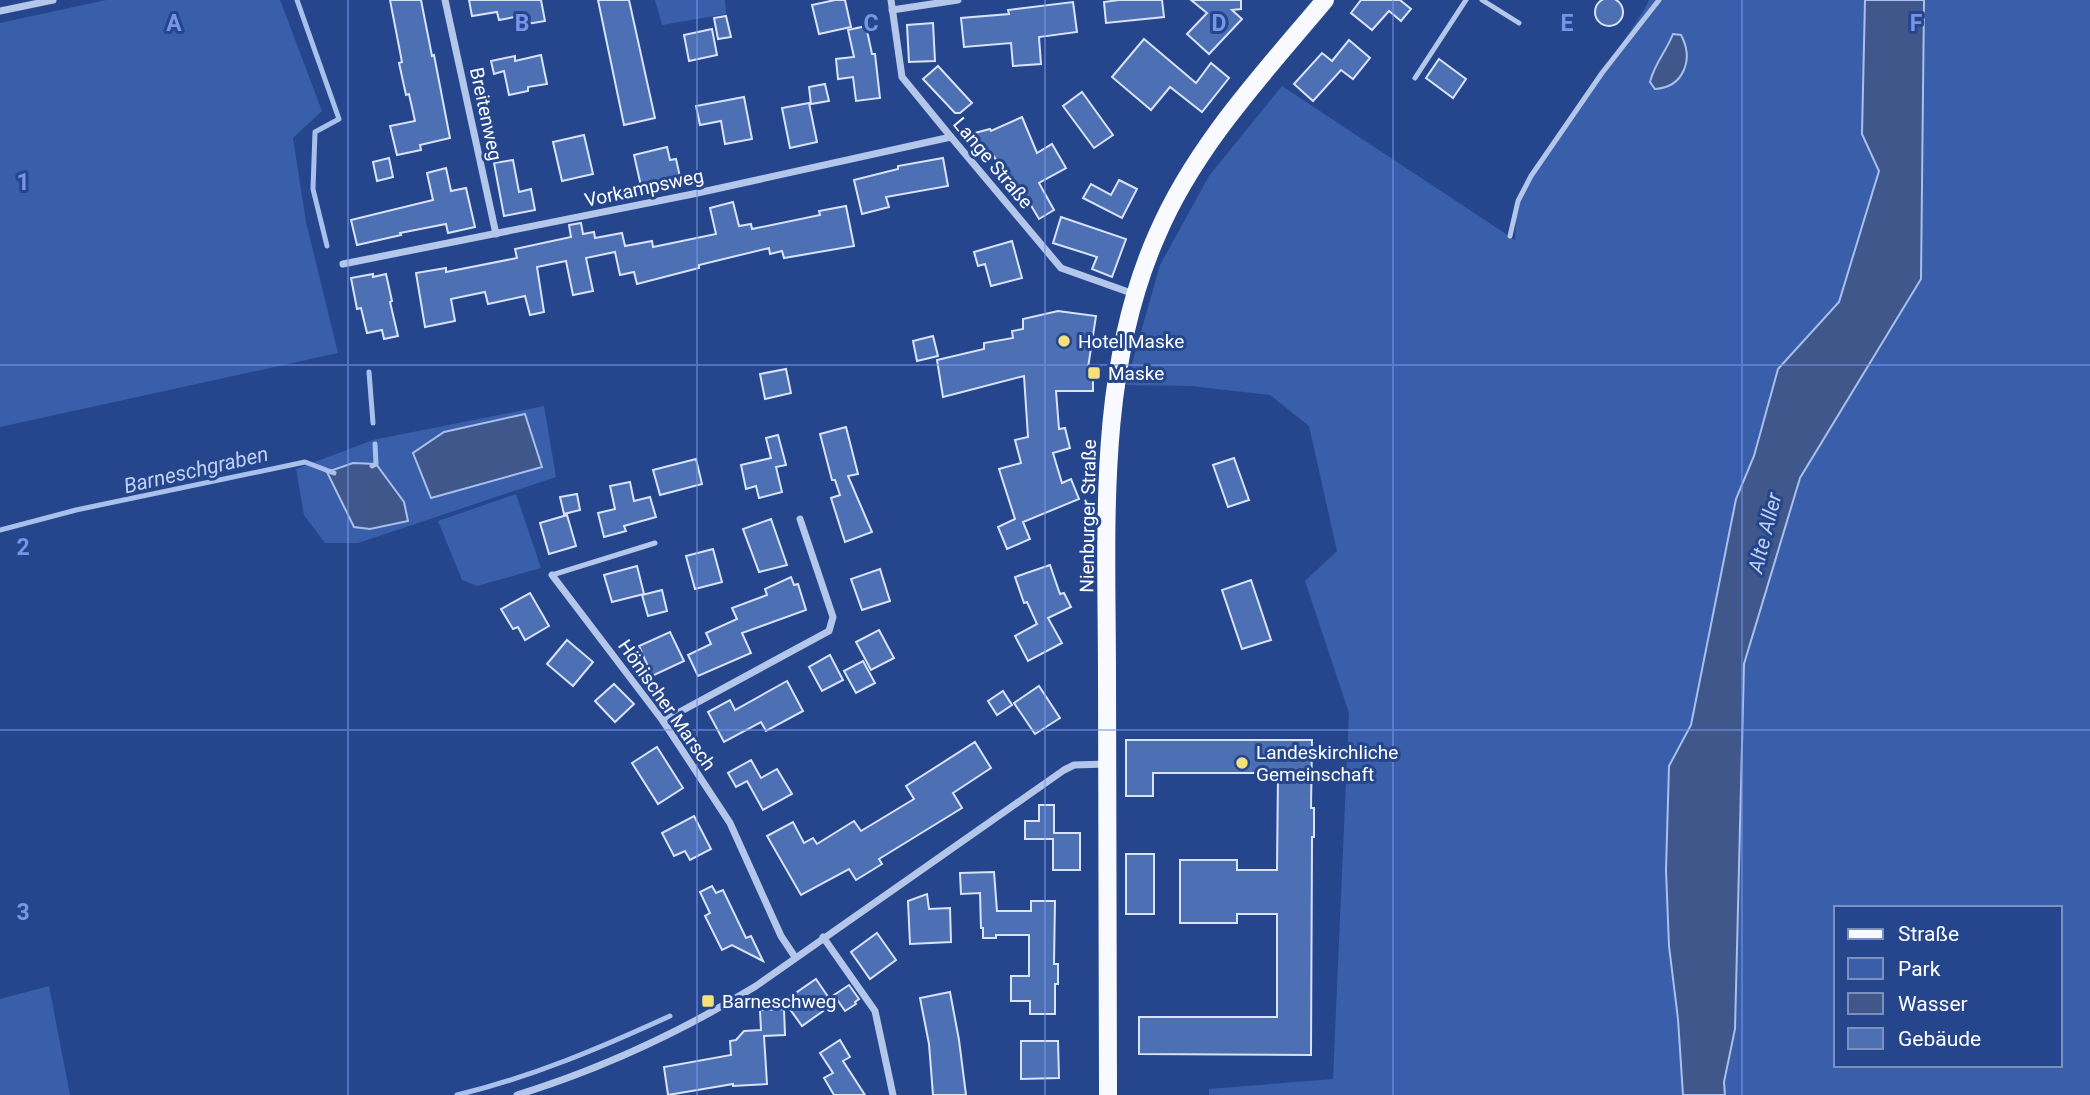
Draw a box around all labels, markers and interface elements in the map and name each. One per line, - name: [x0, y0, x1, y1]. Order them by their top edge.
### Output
- text: A: [166, 10, 182, 37]
- text: B: [515, 10, 529, 37]
- text: C: [863, 10, 879, 37]
- text: D: [1212, 10, 1226, 37]
- text: E: [1561, 10, 1574, 37]
- text: F: [1910, 10, 1923, 37]
- street label: Breitenweg: [465, 65, 507, 163]
- street label: Lange Straße: [948, 113, 1038, 213]
- street label: Vorkampsweg: [582, 164, 706, 212]
- text: 1: [16, 169, 30, 196]
- place label: Hotel Maske: [1078, 330, 1184, 353]
- marker: Hotel Maske: [1056, 333, 1072, 349]
- place label: Maske: [1108, 362, 1164, 385]
- marker: Maske: [1086, 365, 1102, 381]
- street label: Nienburger Straße: [1075, 439, 1101, 593]
- water label: Barneschgraben: [121, 442, 271, 498]
- water label: Alte Aller: [1743, 489, 1787, 577]
- text: 2: [16, 534, 30, 561]
- street label: Hönischer Marsch: [613, 635, 721, 775]
- place label: Landeskirchliche Gemeinschaft: [1256, 741, 1398, 786]
- marker: Landeskirchliche Gemeinschaft: [1234, 755, 1250, 771]
- text: 3: [16, 899, 30, 926]
- legend: [1834, 906, 2062, 1067]
- text: Straße: [1898, 922, 1959, 946]
- text: Park: [1898, 957, 1941, 981]
- place label: Barneschweg: [722, 990, 836, 1013]
- text: Wasser: [1898, 992, 1968, 1016]
- marker: Barneschweg: [700, 993, 716, 1009]
- text: Gebäude: [1898, 1027, 1981, 1051]

